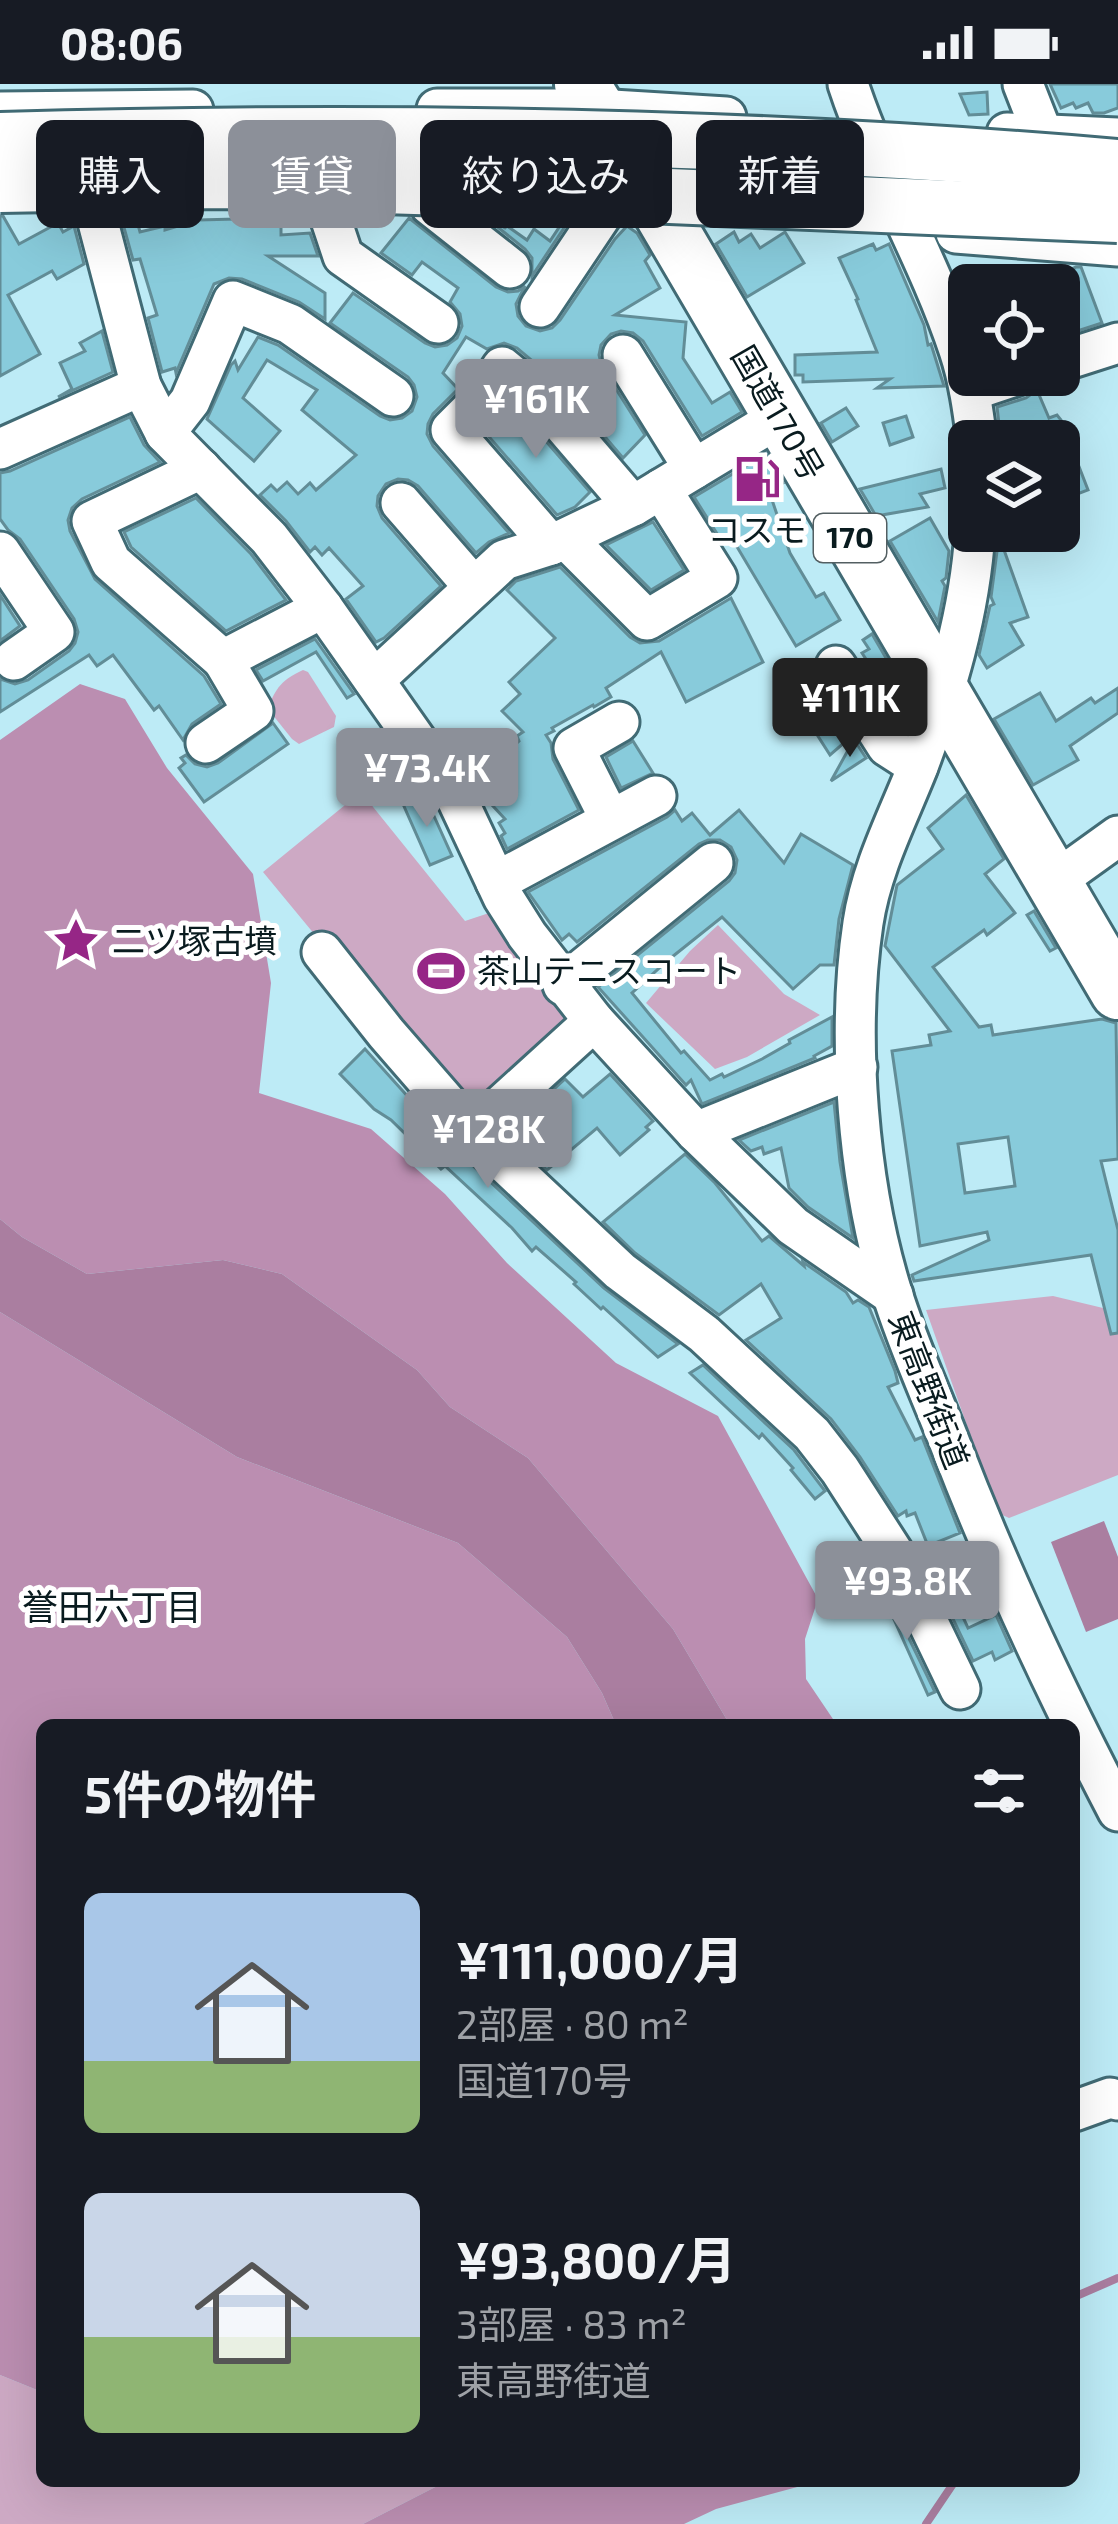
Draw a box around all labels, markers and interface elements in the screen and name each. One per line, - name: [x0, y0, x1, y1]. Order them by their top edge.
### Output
- text: 08:06: [60, 15, 183, 69]
- chip: 購入: [36, 120, 204, 228]
- chip: 賃貸: [228, 120, 396, 228]
- chip: 絞り込み: [420, 120, 672, 228]
- chip: 新着: [696, 120, 864, 228]
- map controls: [948, 264, 1080, 552]
- button: locate: [948, 264, 1080, 396]
- street label: 国道170号: [724, 338, 833, 487]
- pin: ¥161K: [452, 359, 620, 461]
- text: ¥161K: [482, 374, 590, 421]
- button: layers: [948, 420, 1080, 552]
- fuel station icon: コスモ: [732, 454, 782, 504]
- place label: コスモ: [708, 509, 807, 549]
- road number: 170: [814, 514, 886, 562]
- pin: ¥111K: [766, 658, 934, 760]
- text: ¥111K: [799, 673, 901, 720]
- pin: ¥73.4K: [329, 728, 525, 830]
- text: ¥73.4K: [363, 743, 491, 790]
- place icon: 二ツ塚古墳: [51, 916, 101, 966]
- place label: 二ツ塚古墳: [112, 920, 277, 960]
- sports icon: 茶山テニスコート: [416, 946, 466, 996]
- place label: 茶山テニスコート: [477, 950, 741, 990]
- pin: ¥128K: [404, 1089, 572, 1191]
- text: ¥128K: [431, 1104, 545, 1151]
- street label: 東高野街道: [882, 1305, 978, 1474]
- pin: ¥93.8K: [809, 1541, 1005, 1643]
- text: ¥93.8K: [842, 1556, 972, 1603]
- district label: 誉田六丁目: [22, 1584, 202, 1627]
- icon: filters: [966, 1758, 1032, 1824]
- text: 5件の物件: [84, 1762, 316, 1823]
- text: ¥111,000/月: [456, 1928, 744, 1989]
- icon: home: [180, 1941, 324, 2085]
- text: 2部屋 · 80 m²: [456, 2000, 689, 2047]
- text: 国道170号: [456, 2056, 632, 2103]
- text: ¥93,800/月: [456, 2228, 737, 2289]
- icon: home: [180, 2241, 324, 2385]
- text: 3部屋 · 83 m²: [456, 2300, 687, 2347]
- text: 東高野街道: [456, 2356, 651, 2403]

